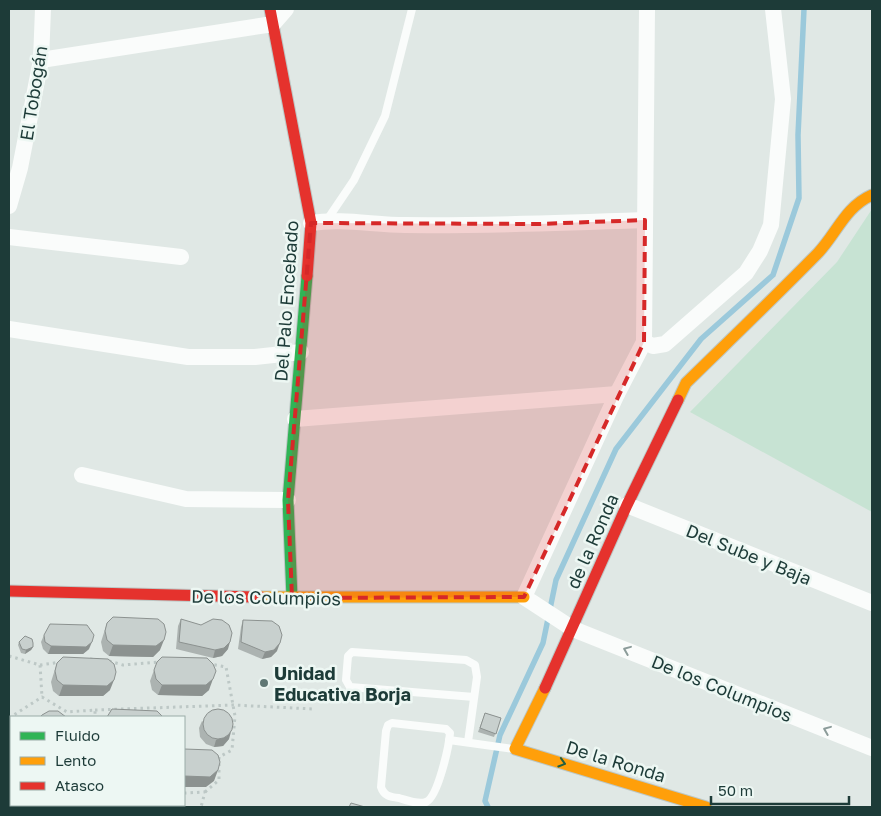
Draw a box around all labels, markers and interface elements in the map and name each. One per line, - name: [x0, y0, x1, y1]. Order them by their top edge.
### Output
- street label: El Tobogán: [15, 44, 51, 142]
- street label: Del Palo Encebado: [269, 220, 303, 382]
- street label: de la Ronda: [561, 490, 623, 592]
- street label: Del Sube y Baja: [683, 519, 815, 589]
- street label: De los Columpios: [191, 585, 341, 609]
- one-way arrow: [623, 646, 632, 657]
- street label: De los Columpios: [648, 650, 796, 726]
- place label: Unidad Educativa Borja: [274, 662, 411, 705]
- marker: Unidad Educativa Borja: [258, 677, 270, 689]
- legend: [10, 716, 185, 806]
- text: Fluido: [55, 726, 100, 744]
- one-way arrow: [823, 726, 832, 736]
- street label: De la Ronda: [563, 735, 669, 787]
- text: Lento: [55, 751, 96, 769]
- one-way arrow: [557, 757, 565, 767]
- scale bar: [711, 774, 848, 806]
- text: Atasco: [55, 776, 104, 794]
- text: 50 m: [718, 781, 753, 799]

